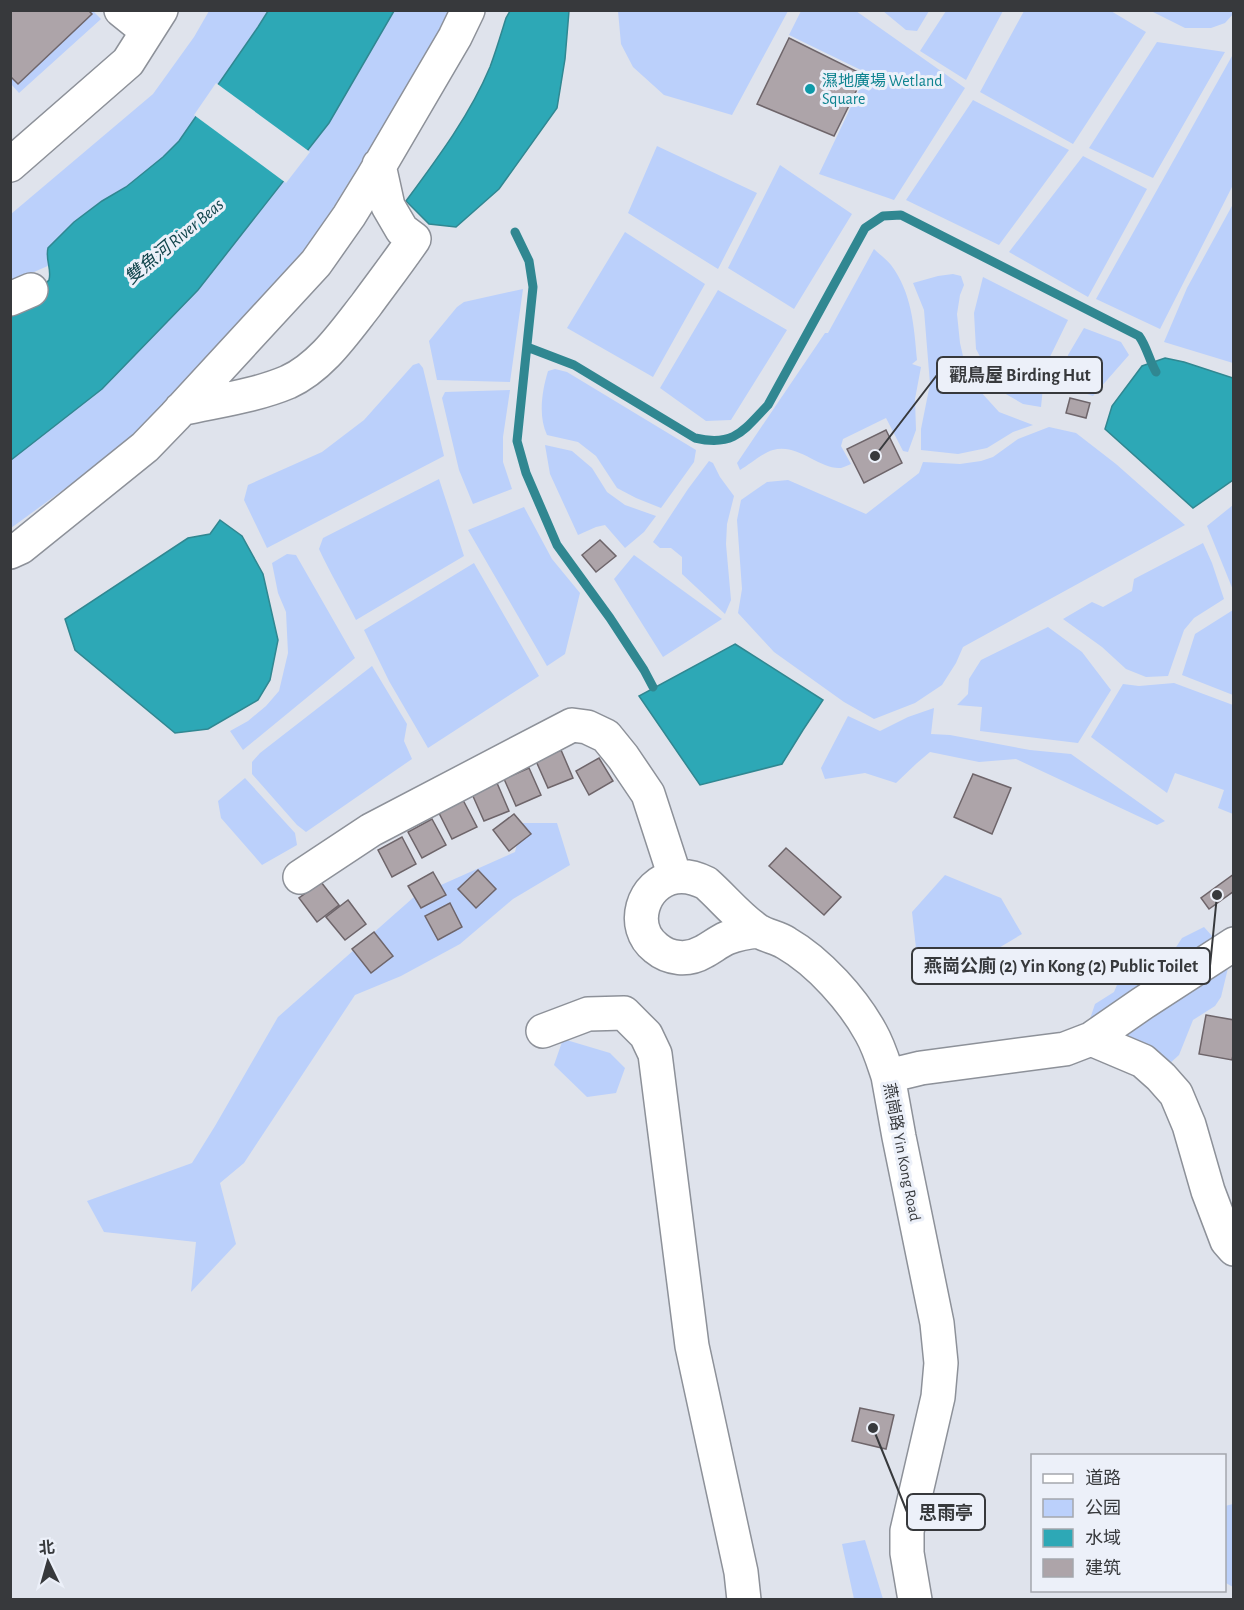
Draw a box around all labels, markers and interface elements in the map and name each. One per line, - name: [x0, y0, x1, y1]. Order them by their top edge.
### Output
- place label: 濕地廣場 Wetland Square: [822, 72, 942, 107]
- marker: 濕地廣場 Wetland Square: [803, 82, 817, 96]
- water label: 雙魚河 River Beas: [121, 194, 227, 288]
- callout: 觀鳥屋 Birding Hut: [937, 357, 1102, 393]
- text: 觀鳥屋 Birding Hut: [949, 365, 1091, 385]
- callout: 燕崗公廁 (2) Yin Kong (2) Public Toilet: [912, 948, 1210, 984]
- text: 燕崗公廁 (2) Yin Kong (2) Public Toilet: [924, 956, 1198, 976]
- street label: 燕崗路 Yin Kong Road: [881, 1082, 924, 1223]
- legend: [1031, 1454, 1226, 1592]
- text: 道路: [1085, 1468, 1121, 1488]
- callout: 思雨亭: [907, 1494, 985, 1530]
- text: 公园: [1085, 1499, 1121, 1518]
- text: 思雨亭: [919, 1503, 973, 1523]
- text: 水域: [1085, 1529, 1121, 1548]
- north arrow: [18, 1532, 78, 1592]
- text: 北: [38, 1538, 55, 1557]
- text: 建筑: [1085, 1558, 1121, 1578]

